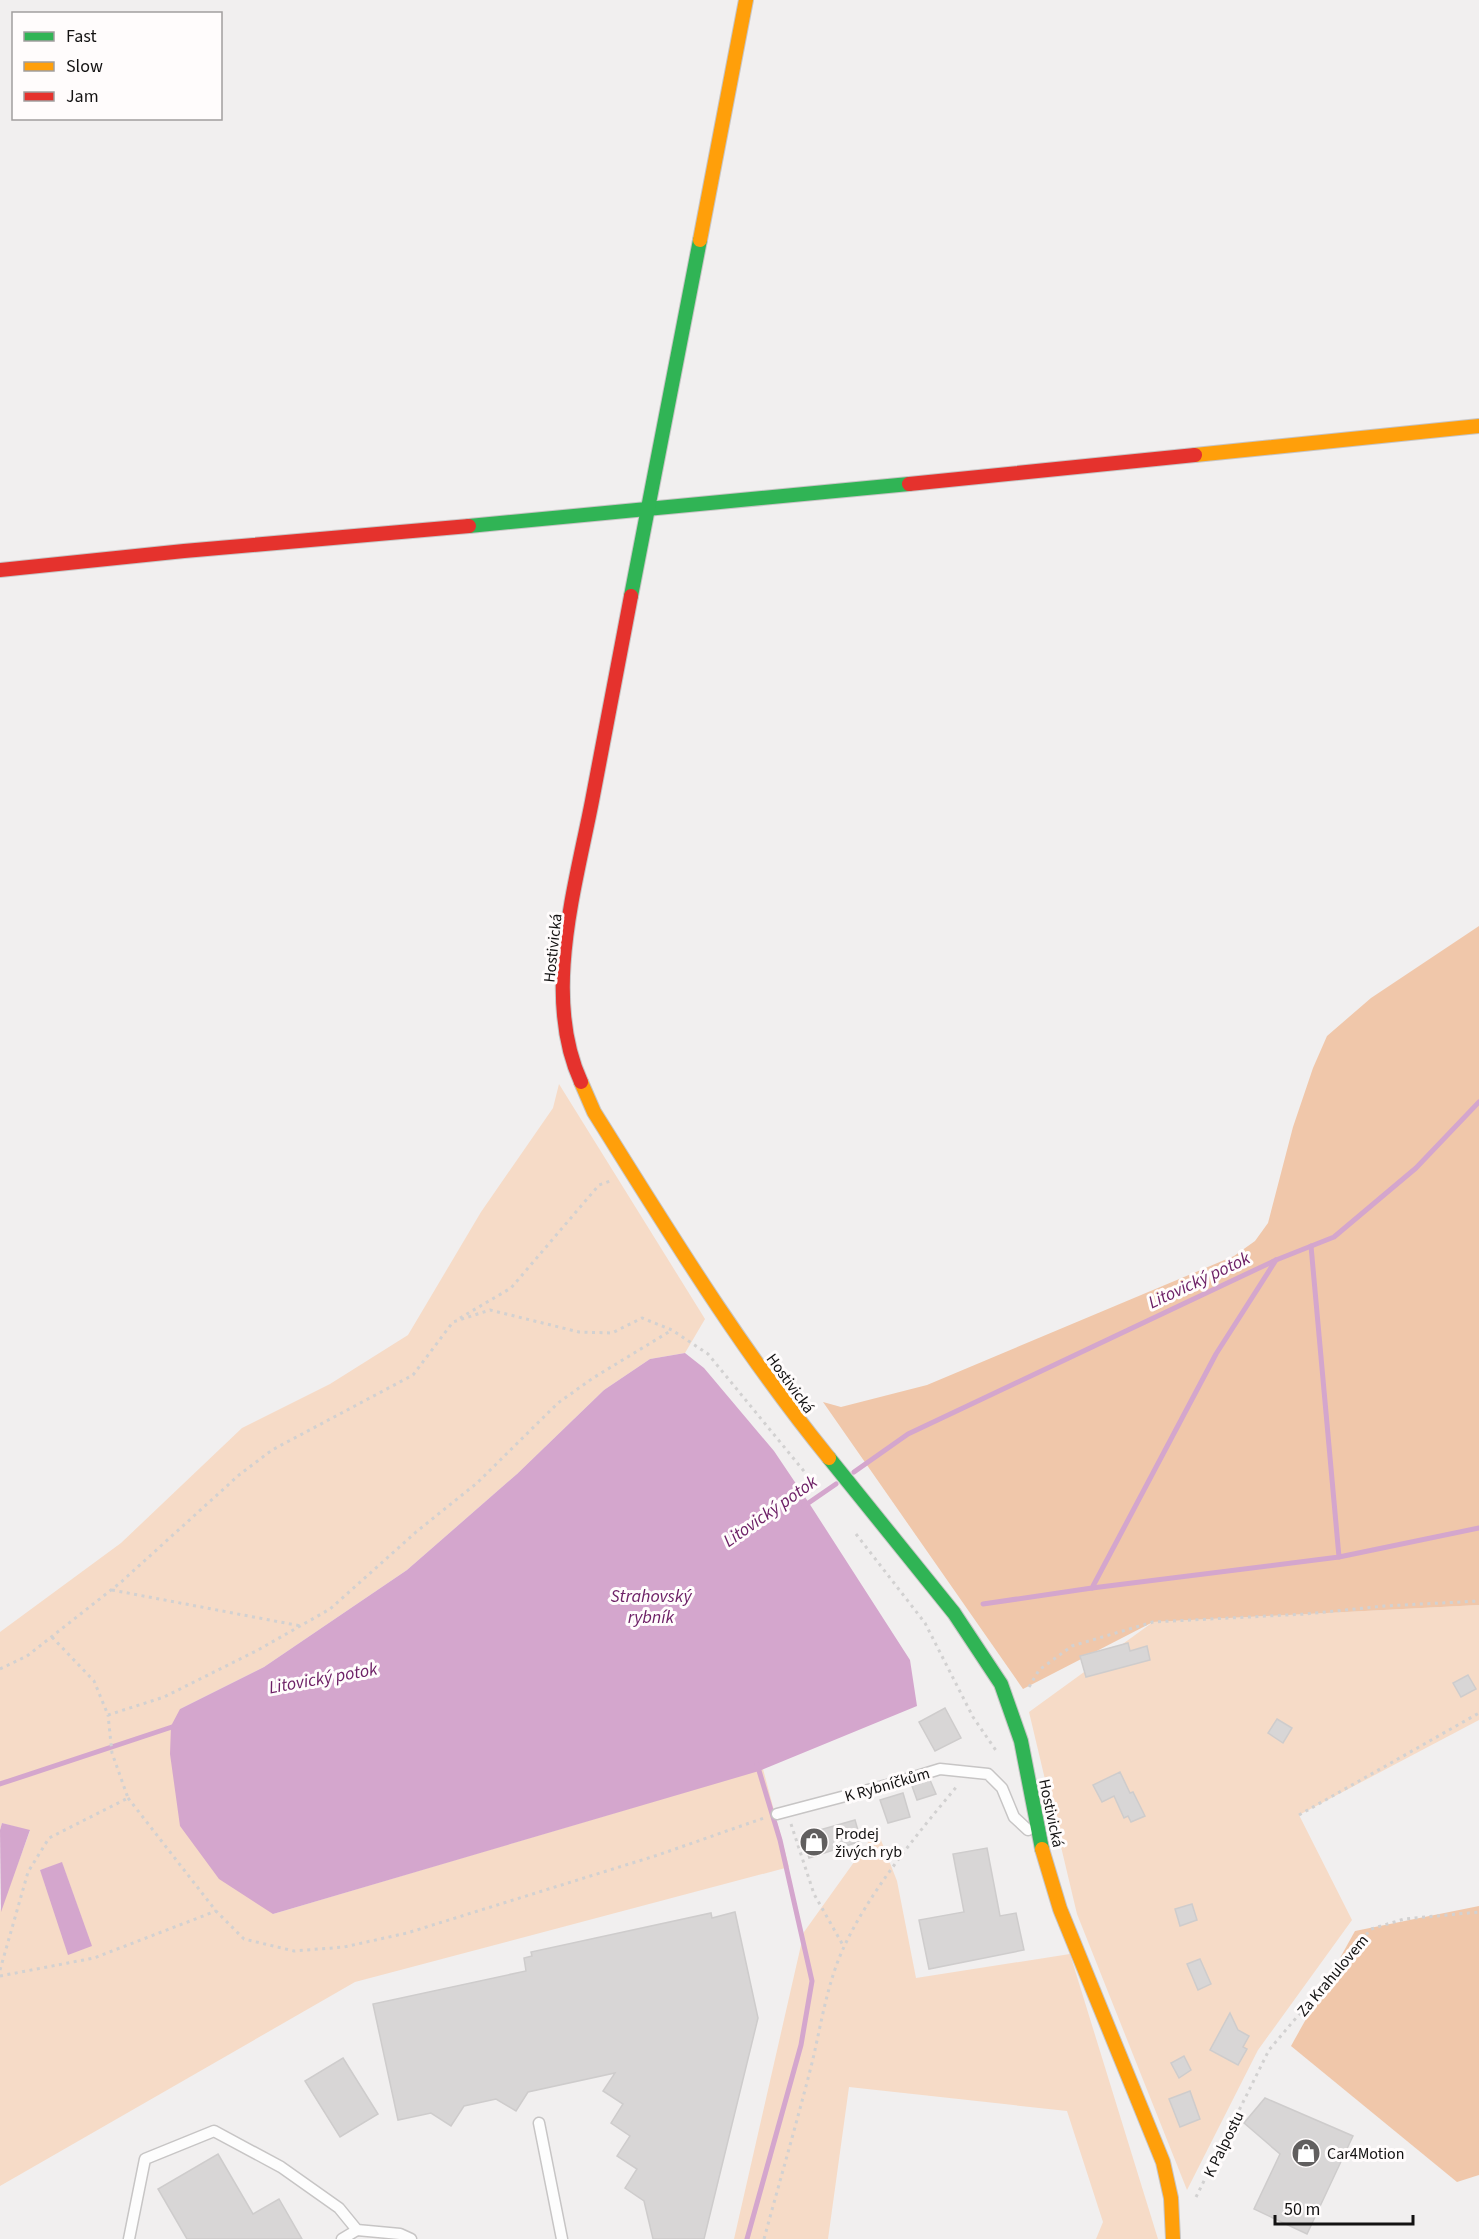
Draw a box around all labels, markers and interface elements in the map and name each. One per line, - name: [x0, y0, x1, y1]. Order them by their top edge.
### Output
- legend: [12, 12, 222, 120]
- text: Fast: [66, 24, 97, 49]
- text: Slow: [66, 54, 103, 79]
- text: Jam: [66, 84, 99, 109]
- street label: Hostivická: [538, 912, 568, 984]
- water label: Litovický potok: [1144, 1246, 1255, 1315]
- street label: Hostivická: [761, 1349, 819, 1418]
- water label: Litovický potok: [718, 1469, 823, 1553]
- water label: Strahovský rybník: [611, 1584, 692, 1630]
- water label: Litovický potok: [267, 1657, 380, 1700]
- street label: K Rybníčkům: [842, 1762, 932, 1808]
- street label: Hostivická: [1033, 1777, 1069, 1849]
- place label: Prodej živých ryb: [835, 1823, 902, 1863]
- shop icon: Prodej živých ryb: [798, 1826, 830, 1858]
- street label: Za Krahulovem: [1292, 1930, 1374, 2021]
- street label: K Palpostu: [1198, 2108, 1249, 2181]
- shop icon: Car4Motion: [1290, 2137, 1322, 2169]
- place label: Car4Motion: [1327, 2143, 1405, 2165]
- scale bar: [1275, 2188, 1413, 2226]
- text: 50 m: [1284, 2197, 1320, 2222]

